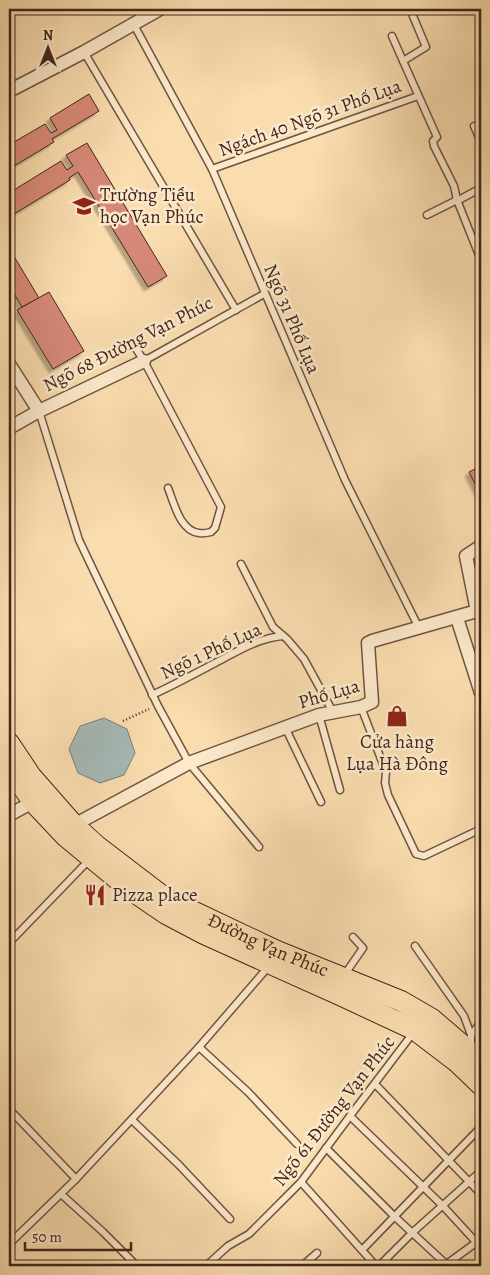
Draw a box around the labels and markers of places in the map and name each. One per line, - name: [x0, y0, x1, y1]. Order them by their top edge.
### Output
- place label: Trường Tiểu học Vạn Phúc: [100, 182, 203, 230]
- school or university icon: Trường Tiểu học Vạn Phúc: [71, 193, 97, 219]
- shop icon: Cửa hàng Lụa Hà Đông: [384, 703, 410, 729]
- place label: Cửa hàng Lụa Hà Đông: [346, 729, 448, 777]
- restaurant icon: Pizza place: [82, 882, 108, 908]
- place label: Pizza place: [112, 882, 198, 908]

